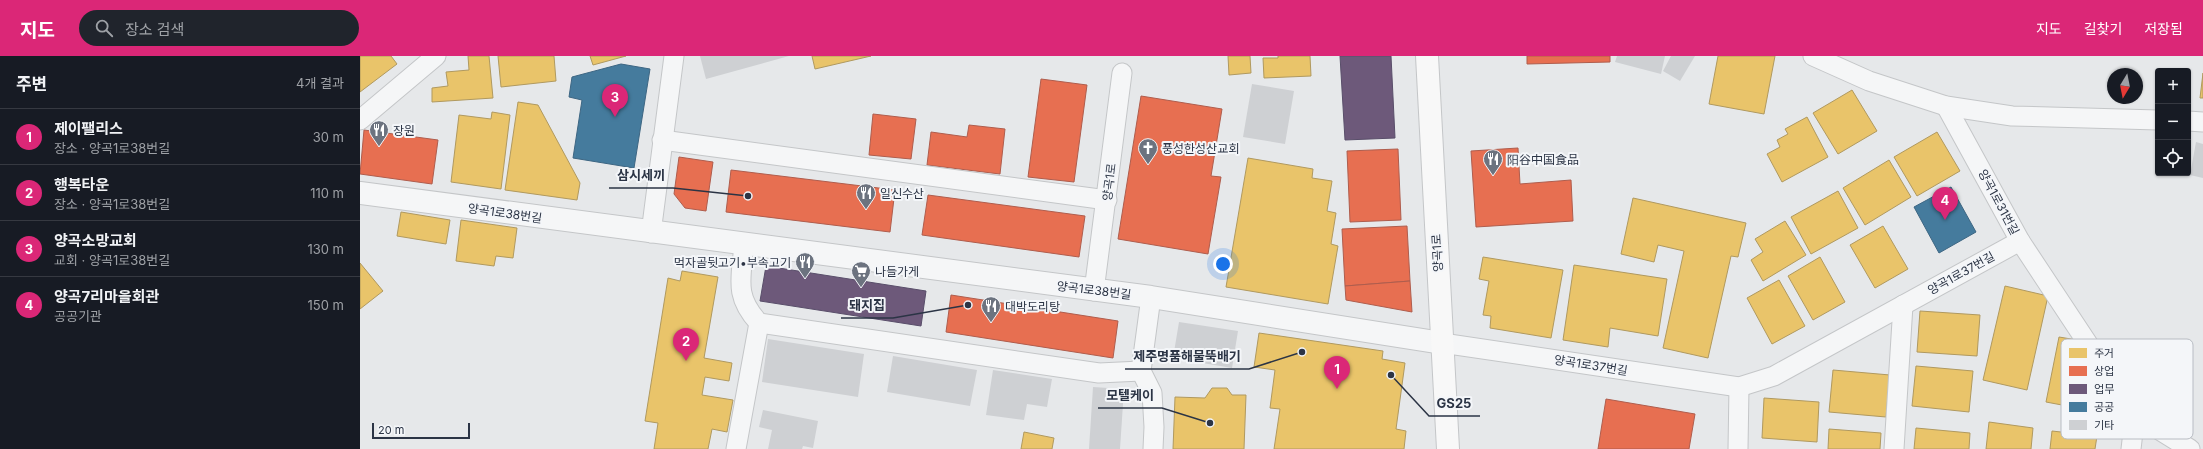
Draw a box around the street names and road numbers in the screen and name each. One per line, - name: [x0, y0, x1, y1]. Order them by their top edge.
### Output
- street label: 양곡1로: [1099, 162, 1119, 202]
- street label: 양곡1로31번길: [1975, 167, 2023, 237]
- street label: 양곡1로38번길: [467, 200, 543, 226]
- street label: 양곡1로: [1429, 234, 1445, 272]
- street label: 양곡1로37번길: [1925, 248, 1997, 298]
- street label: 양곡1로38번길: [1056, 278, 1132, 302]
- street label: 양곡1로37번길: [1553, 352, 1629, 378]

